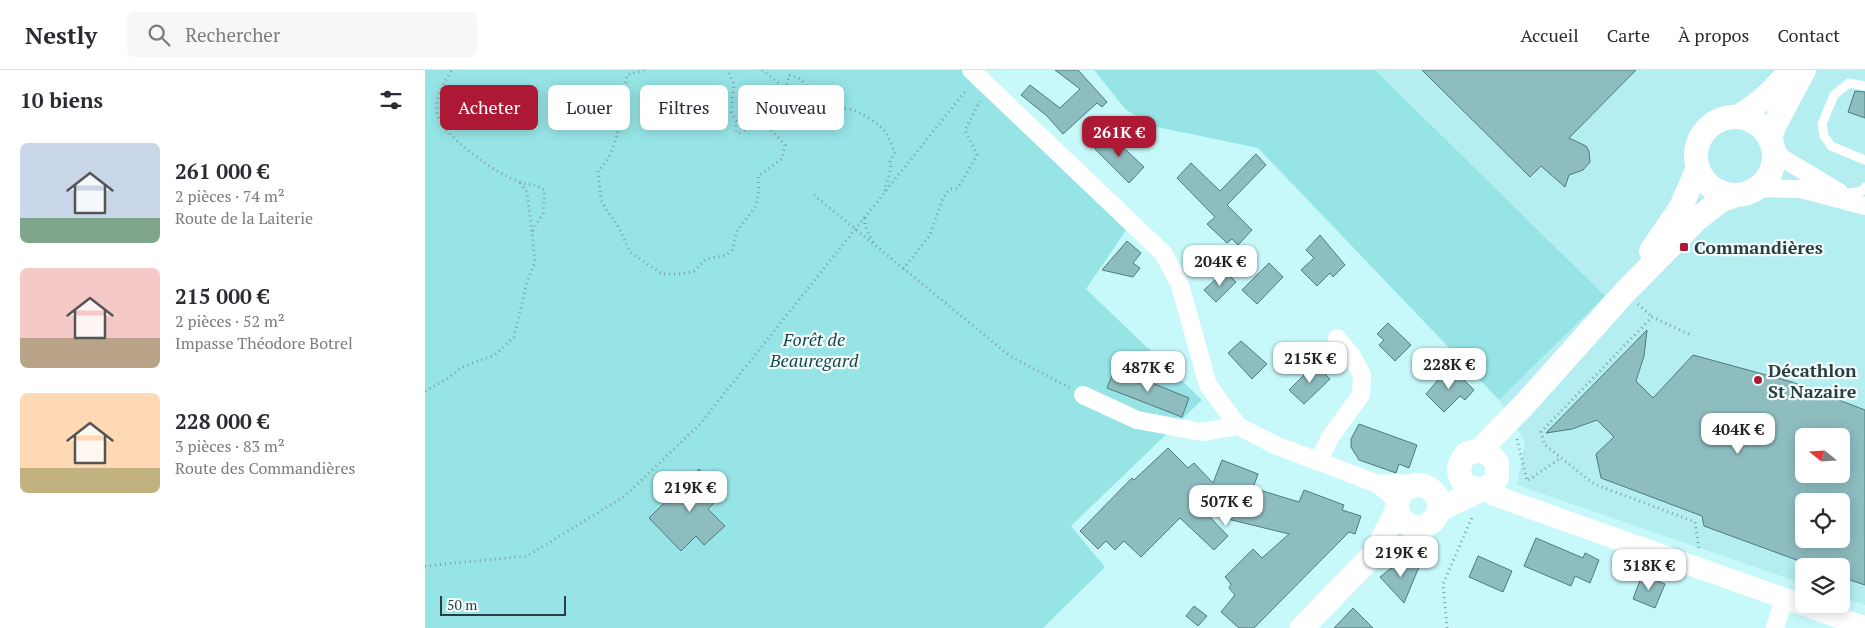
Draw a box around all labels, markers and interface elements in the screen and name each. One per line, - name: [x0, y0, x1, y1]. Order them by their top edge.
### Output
- search box: [127, 12, 477, 57]
- text: Nestly: [25, 19, 97, 51]
- icon: search: [145, 21, 173, 49]
- text: Rechercher: [185, 22, 280, 47]
- text: Accueil: [1520, 23, 1579, 47]
- text: Carte: [1607, 23, 1650, 47]
- text: À propos: [1678, 23, 1749, 47]
- text: Contact: [1777, 23, 1840, 47]
- chip: Acheter: [440, 85, 538, 130]
- chip: Louer: [548, 85, 630, 130]
- chip: Filtres: [640, 85, 728, 130]
- chip: Nouveau: [738, 85, 844, 130]
- text: 10 biens: [20, 86, 103, 114]
- icon: filters: [377, 86, 405, 114]
- pin: 261K €: [1078, 116, 1160, 158]
- text: 261K €: [1093, 121, 1145, 143]
- text: 261 000 €: [175, 157, 269, 185]
- icon: home: [60, 163, 120, 223]
- text: 2 pièces · 74 m²: [175, 185, 285, 207]
- text: Route de la Laiterie: [175, 207, 313, 229]
- place label: Commandières: [1694, 235, 1823, 259]
- marker: Commandières: [1678, 241, 1690, 253]
- pin: 204K €: [1179, 244, 1261, 287]
- text: 204K €: [1194, 250, 1246, 272]
- text: 215 000 €: [175, 282, 269, 310]
- icon: home: [60, 288, 120, 348]
- text: 2 pièces · 52 m²: [175, 310, 285, 332]
- park label: Forêt de Beauregard: [769, 327, 859, 372]
- text: Impasse Théodore Botrel: [175, 332, 353, 354]
- pin: 215K €: [1269, 342, 1351, 384]
- text: 215K €: [1284, 347, 1336, 369]
- pin: 228K €: [1408, 348, 1490, 390]
- pin: 487K €: [1107, 350, 1189, 393]
- text: 228K €: [1423, 353, 1475, 375]
- text: 487K €: [1122, 356, 1174, 378]
- place label: Décathlon St Nazaire: [1768, 358, 1857, 403]
- marker: Décathlon St Nazaire: [1752, 374, 1764, 386]
- text: 228 000 €: [175, 407, 269, 435]
- pin: 404K €: [1697, 412, 1779, 455]
- icon: home: [60, 413, 120, 473]
- text: 404K €: [1712, 418, 1764, 440]
- north arrow: [1795, 428, 1850, 482]
- map controls: [1795, 428, 1850, 613]
- text: 3 pièces · 83 m²: [175, 435, 285, 457]
- text: Route des Commandières: [175, 457, 355, 479]
- pin: 219K €: [649, 470, 731, 513]
- text: 219K €: [664, 476, 716, 498]
- pin: 507K €: [1185, 484, 1267, 527]
- text: 507K €: [1200, 490, 1252, 512]
- button: locate: [1795, 493, 1850, 548]
- pin: 219K €: [1360, 536, 1442, 578]
- text: 219K €: [1375, 541, 1427, 563]
- pin: 318K €: [1608, 548, 1690, 591]
- text: 318K €: [1623, 554, 1675, 576]
- button: layers: [1795, 558, 1850, 613]
- scale bar: [440, 593, 566, 616]
- text: 50 m: [447, 595, 477, 614]

